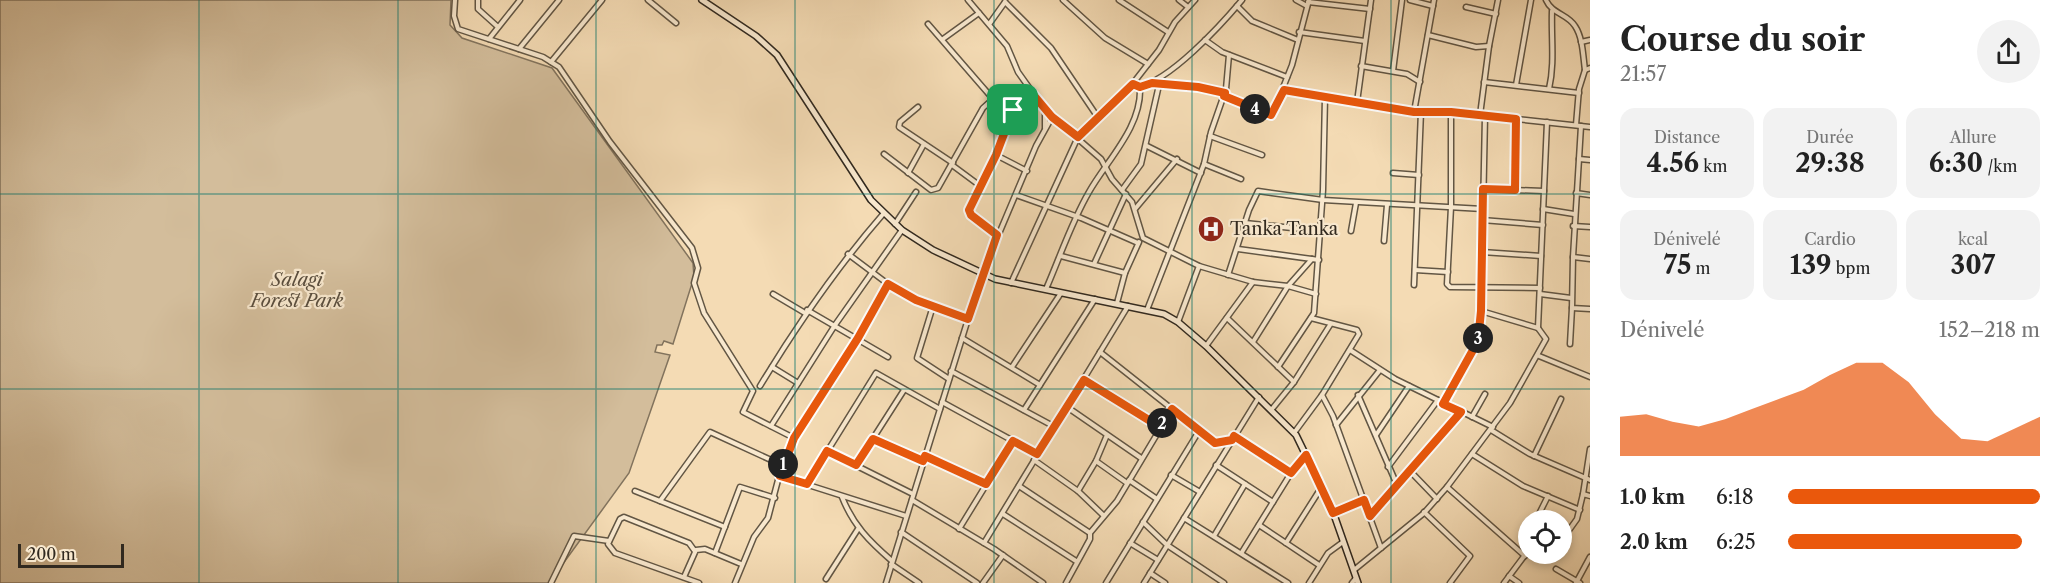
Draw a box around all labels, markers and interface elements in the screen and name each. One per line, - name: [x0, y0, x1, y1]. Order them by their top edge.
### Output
- text: Course du soir: [1620, 19, 1865, 60]
- button: share: [1977, 20, 2040, 83]
- text: 21:57: [1620, 62, 1666, 86]
- pin: [987, 84, 1038, 135]
- icon: arrive: [996, 93, 1029, 126]
- pin: 4: [1240, 94, 1270, 124]
- text: 4: [1250, 99, 1260, 119]
- text: Distance: [1654, 127, 1720, 147]
- text: Durée: [1806, 127, 1854, 147]
- text: Allure: [1950, 127, 1996, 147]
- text: 4.56: [1647, 147, 1699, 179]
- text: 29:38: [1795, 147, 1865, 179]
- text: 6:30: [1929, 147, 1983, 179]
- text: km: [1699, 156, 1727, 176]
- text: /km: [1983, 156, 2017, 176]
- hospital icon: Tanka Tanka: [1196, 214, 1226, 244]
- place label: Tanka Tanka: [1230, 218, 1339, 240]
- text: Dénivelé: [1653, 229, 1721, 249]
- text: Cardio: [1804, 229, 1856, 249]
- text: kcal: [1958, 229, 1988, 249]
- text: 75: [1664, 249, 1691, 281]
- text: 139: [1790, 249, 1832, 281]
- text: 307: [1951, 249, 1995, 281]
- text: m: [1691, 258, 1710, 278]
- text: bpm: [1832, 258, 1870, 278]
- park label: Salagi Forest Park: [249, 269, 344, 312]
- text: Dénivelé: [1620, 318, 1704, 342]
- text: 152–218 m: [1939, 318, 2040, 342]
- pin: 3: [1463, 323, 1493, 353]
- text: 3: [1473, 328, 1483, 348]
- pin: 2: [1147, 408, 1177, 438]
- text: 2: [1157, 413, 1167, 433]
- pin: 1: [768, 449, 798, 479]
- text: 1: [779, 454, 787, 474]
- text: 1.0 km: [1620, 485, 1685, 509]
- text: 6:18: [1716, 485, 1754, 509]
- map controls: [1518, 510, 1572, 564]
- button: locate: [1518, 510, 1572, 564]
- text: 2.0 km: [1620, 530, 1688, 554]
- text: 6:25: [1716, 530, 1756, 554]
- scale bar: [18, 541, 124, 568]
- text: 200 m: [27, 544, 76, 564]

